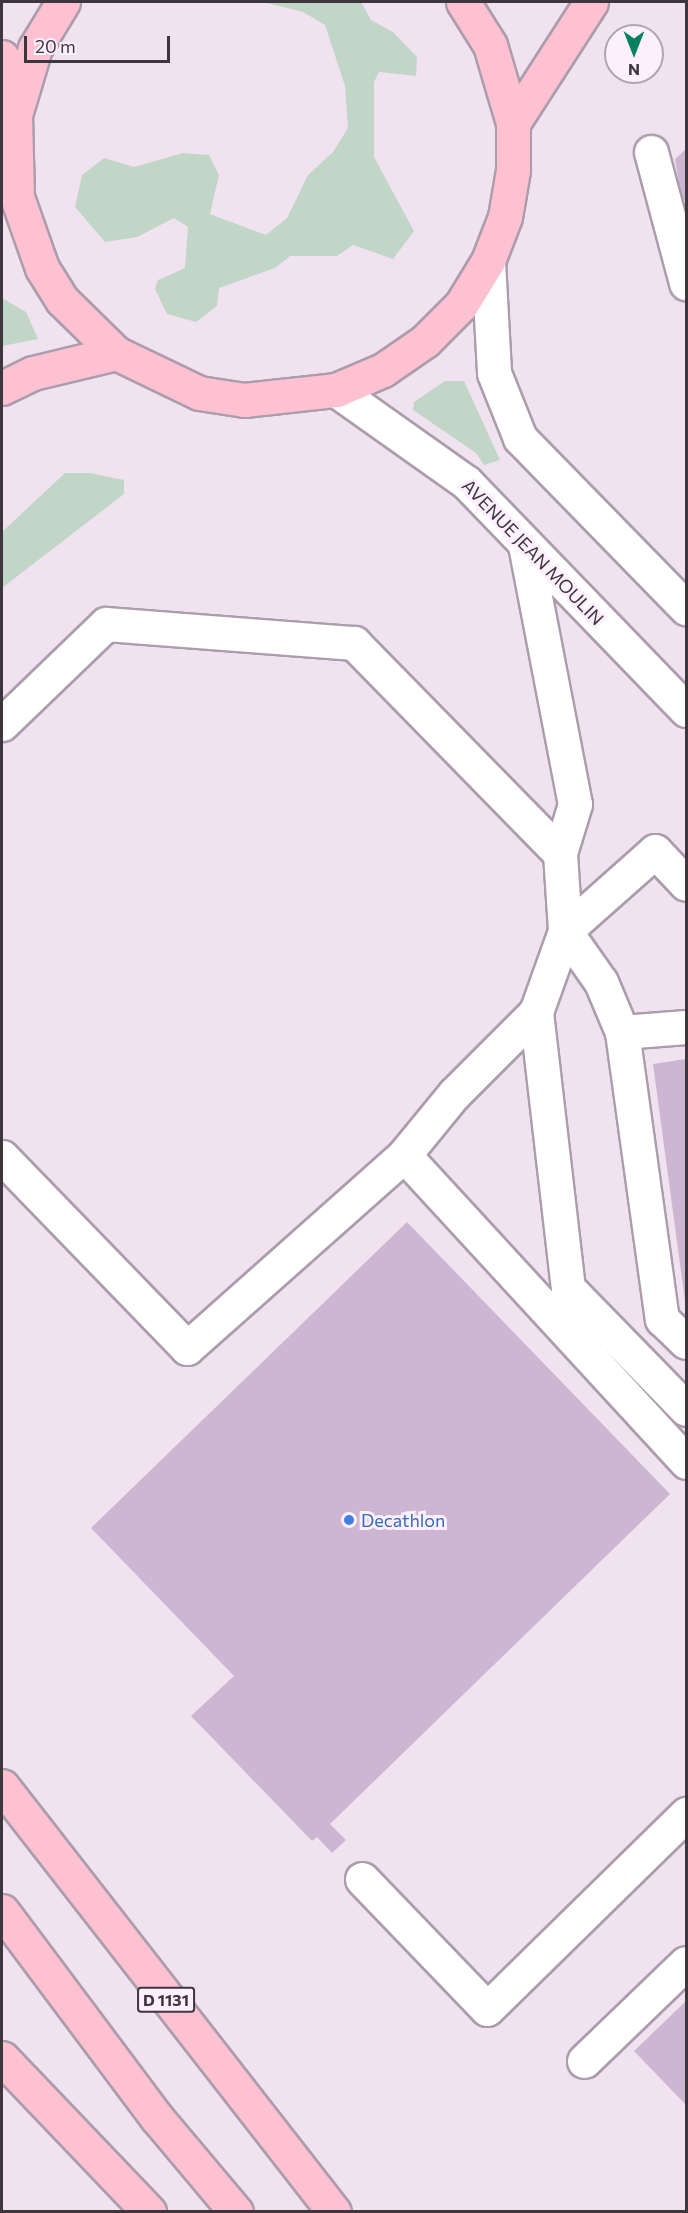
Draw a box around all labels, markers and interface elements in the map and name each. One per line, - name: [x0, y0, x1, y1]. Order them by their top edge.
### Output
- scale bar: [27, 24, 172, 62]
- north arrow: [604, 24, 664, 84]
- text: 20 m: [35, 35, 76, 57]
- text: N: [628, 61, 640, 80]
- street label: AVENUE JEAN MOULIN: [458, 475, 608, 629]
- place label: Decathlon: [361, 1509, 445, 1531]
- marker: Decathlon: [342, 1513, 356, 1527]
- road number: D 1131: [136, 1987, 196, 2013]

